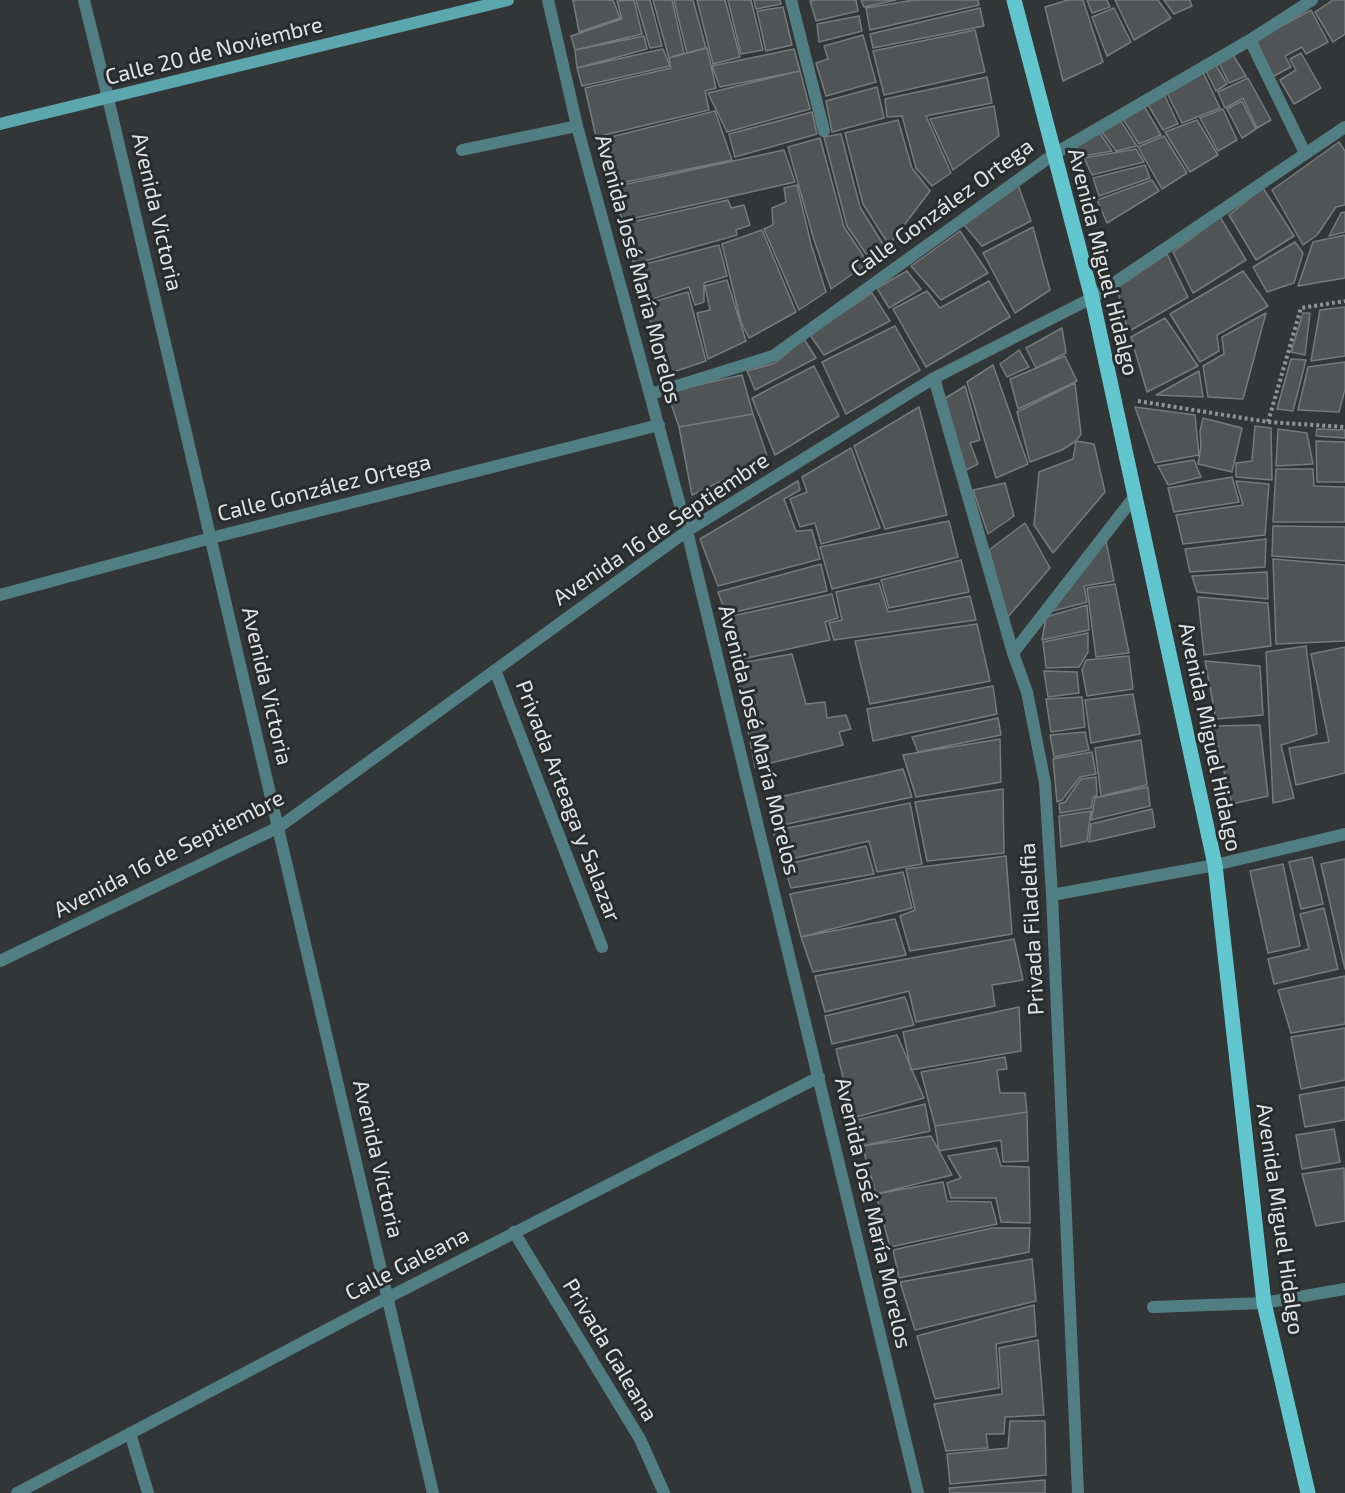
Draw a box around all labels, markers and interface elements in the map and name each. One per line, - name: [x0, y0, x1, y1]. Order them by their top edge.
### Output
- street label: Calle 20 de Noviembre: [103, 11, 325, 91]
- street label: Avenida Victoria: [126, 130, 188, 294]
- street label: Avenida José María Morelos: [589, 132, 687, 406]
- street label: Calle González Ortega: [846, 133, 1038, 283]
- street label: Avenida Miguel Hidalgo: [1062, 146, 1144, 378]
- street label: Avenida 16 de Septiembre: [548, 447, 774, 611]
- street label: Calle González Ortega: [214, 449, 434, 527]
- street label: Avenida José María Morelos: [713, 602, 805, 878]
- street label: Avenida Victoria: [236, 604, 298, 768]
- street label: Avenida Miguel Hidalgo: [1173, 620, 1247, 854]
- street label: Privada Arteaga y Salazar: [510, 677, 626, 925]
- street label: Avenida 16 de Septiembre: [50, 784, 288, 924]
- street label: Privada Filadelfia: [1014, 842, 1050, 1016]
- street label: Avenida José María Morelos: [829, 1075, 917, 1351]
- street label: Avenida Victoria: [347, 1077, 409, 1241]
- street label: Avenida Miguel Hidalgo: [1251, 1102, 1309, 1336]
- street label: Calle Galeana: [341, 1221, 473, 1307]
- street label: Privada Galeana: [557, 1274, 663, 1426]

